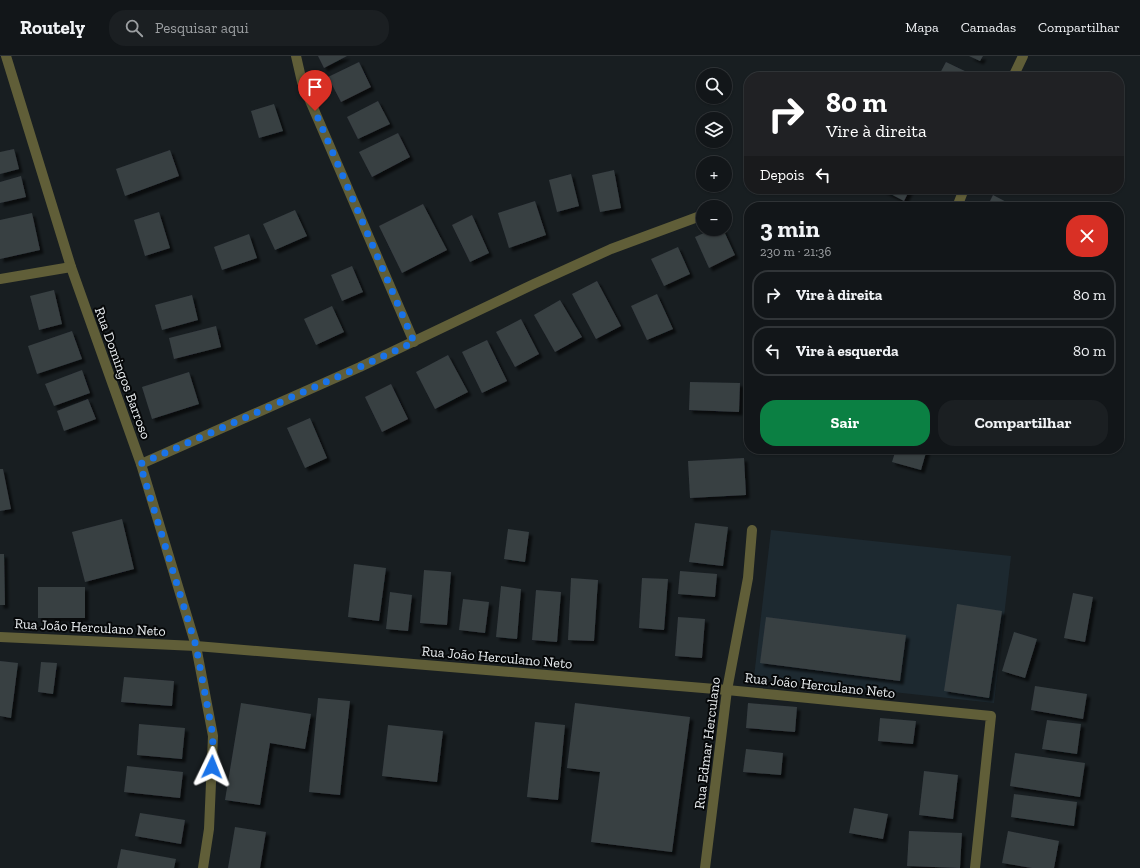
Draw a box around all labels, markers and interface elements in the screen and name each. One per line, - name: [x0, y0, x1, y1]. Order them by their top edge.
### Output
- search box: [109, 10, 389, 46]
- text: Routely: [20, 16, 85, 39]
- icon: search: [123, 17, 145, 39]
- text: Pesquisar aqui: [155, 19, 249, 37]
- text: Mapa: [905, 19, 939, 36]
- text: Camadas: [961, 19, 1016, 36]
- text: Compartilhar: [1038, 19, 1120, 36]
- map controls: [696, 68, 732, 236]
- button: search: [696, 68, 732, 104]
- pin: [298, 70, 332, 111]
- icon: arrive: [304, 76, 326, 98]
- text: 80 m: [826, 86, 887, 119]
- icon: right: [760, 88, 812, 140]
- button: layers: [696, 112, 732, 148]
- text: Vire à direita: [826, 120, 927, 142]
- button: +: [696, 156, 732, 192]
- icon: left: [812, 164, 834, 186]
- text: Depois: [760, 166, 804, 184]
- button: −: [696, 200, 732, 236]
- text: 3 min: [760, 214, 820, 243]
- button: close: [1066, 215, 1108, 257]
- text: 230 m · 21:36: [760, 244, 831, 259]
- icon: right: [762, 284, 784, 306]
- text: Vire à direita: [796, 286, 882, 304]
- text: 80 m: [1073, 286, 1106, 304]
- street label: Rua Domingos Barroso: [91, 305, 154, 441]
- icon: left: [762, 340, 784, 362]
- text: Vire à esquerda: [796, 342, 899, 360]
- text: 80 m: [1073, 342, 1106, 360]
- button: Sair: [760, 400, 930, 446]
- button: Compartilhar: [938, 400, 1108, 446]
- street label: Rua João Herculano Neto: [14, 615, 166, 640]
- street label: Rua João Herculano Neto: [421, 642, 573, 673]
- street label: Rua João Herculano Neto: [744, 669, 896, 702]
- street label: Rua Edmar Herculano: [691, 676, 724, 810]
- position arrow: [191, 746, 233, 788]

